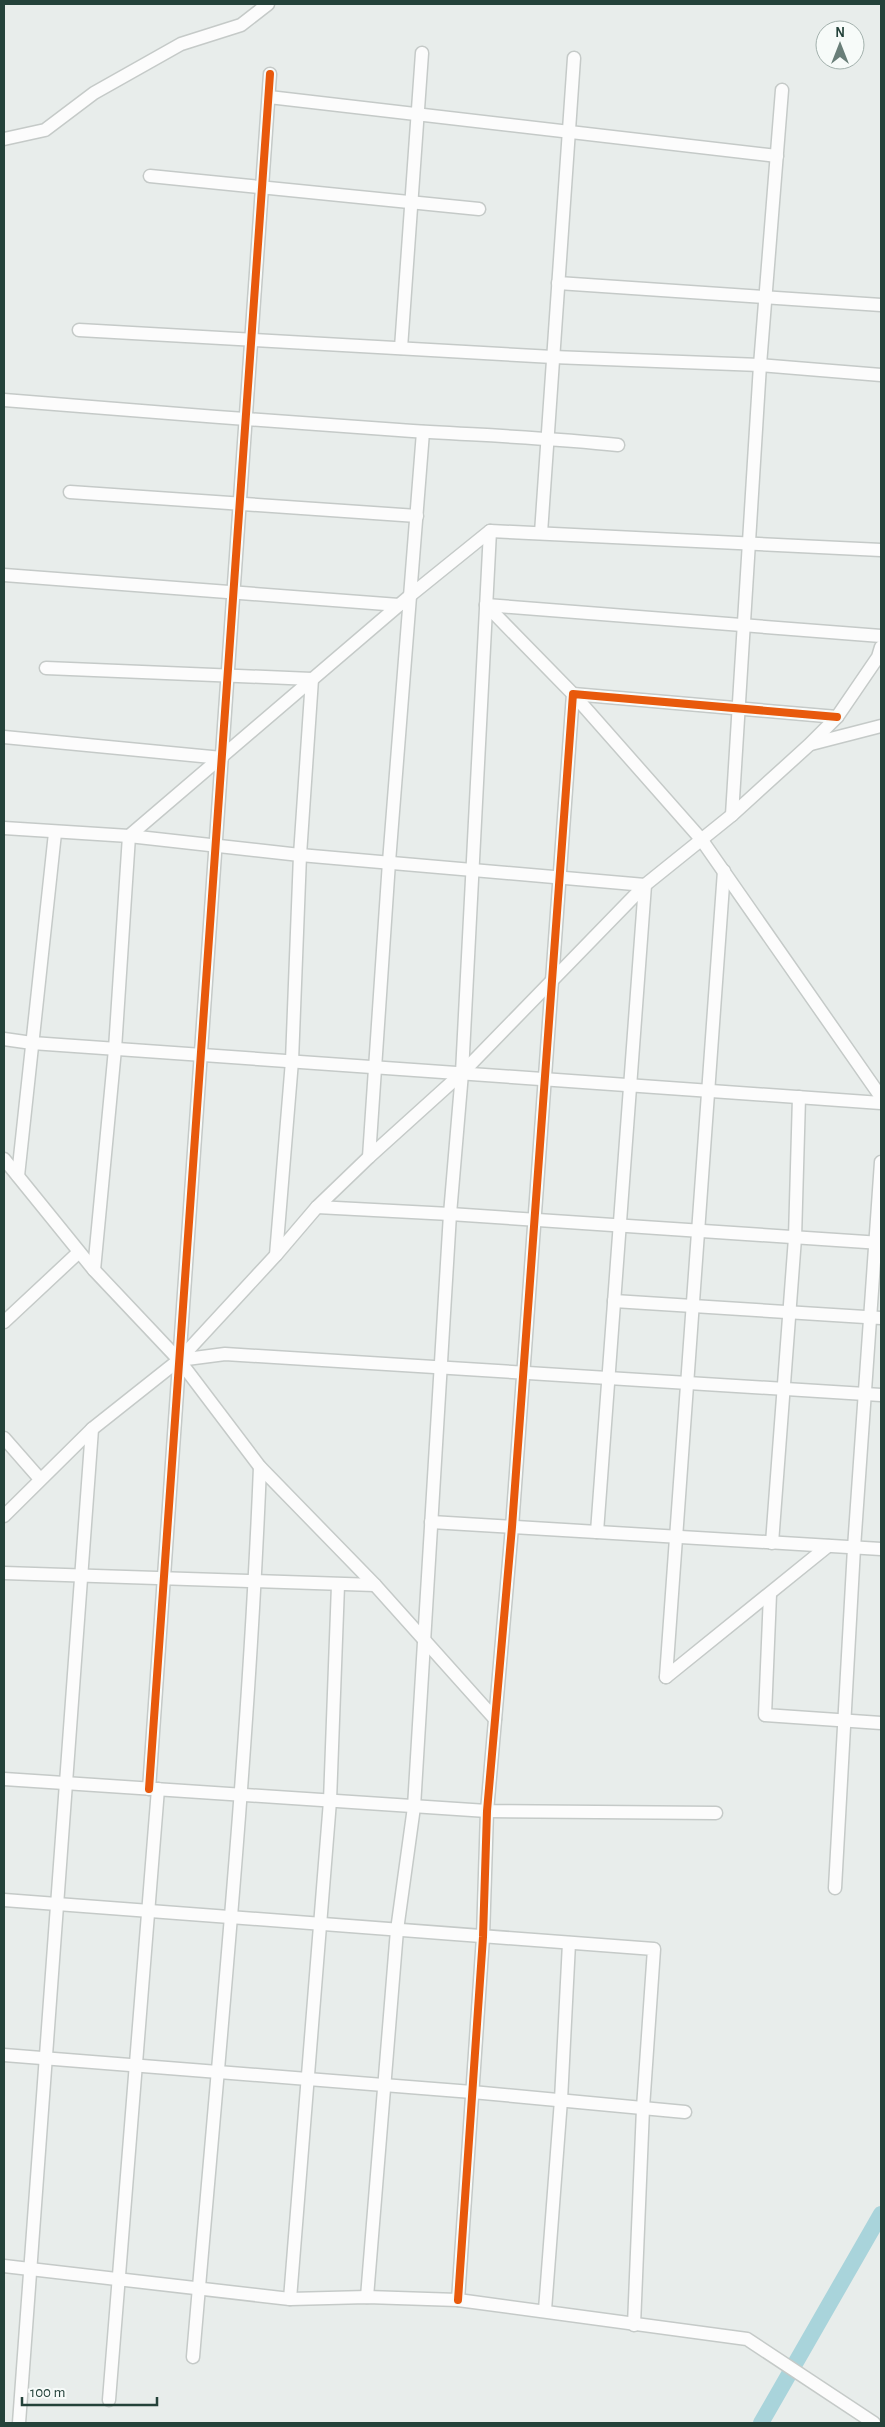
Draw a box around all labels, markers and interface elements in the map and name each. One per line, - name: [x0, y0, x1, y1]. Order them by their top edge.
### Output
- north arrow: [815, 20, 865, 70]
- text: N: [835, 26, 845, 40]
- scale bar: [22, 2374, 158, 2406]
- text: 100 m: [30, 2385, 65, 2400]

